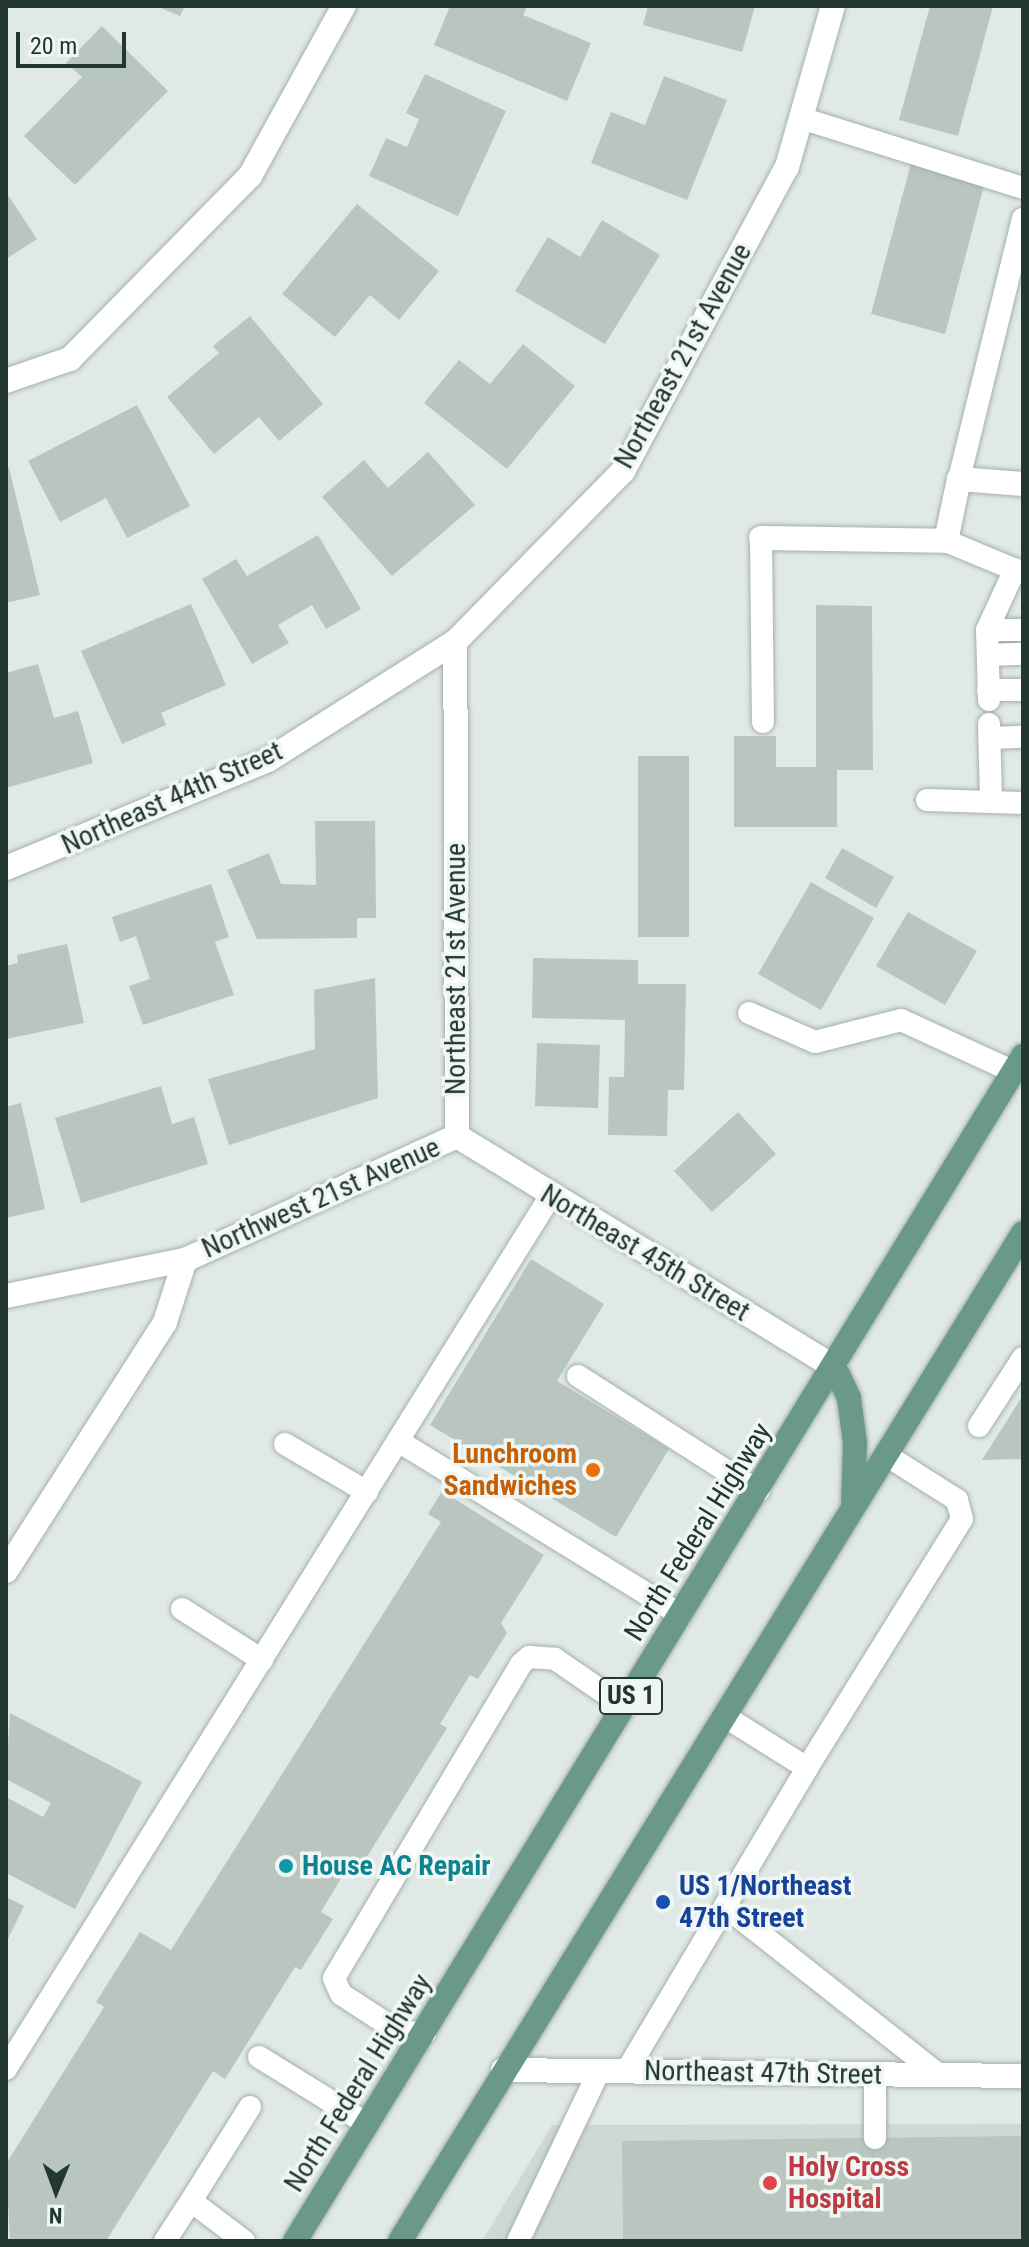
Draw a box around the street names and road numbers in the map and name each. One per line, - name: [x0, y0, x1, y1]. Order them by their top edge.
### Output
- street label: Northeast 21st Avenue: [607, 238, 759, 474]
- street label: Northeast 44th Street: [56, 734, 288, 862]
- street label: Northeast 21st Avenue: [439, 843, 473, 1095]
- street label: Northwest 21st Avenue: [197, 1130, 445, 1266]
- street label: Northeast 45th Street: [534, 1177, 756, 1329]
- street label: North Federal Highway: [617, 1417, 779, 1647]
- road number: US 1: [597, 1674, 665, 1718]
- street label: North Federal Highway: [277, 1968, 439, 2198]
- street label: Northeast 47th Street: [644, 2054, 882, 2092]

